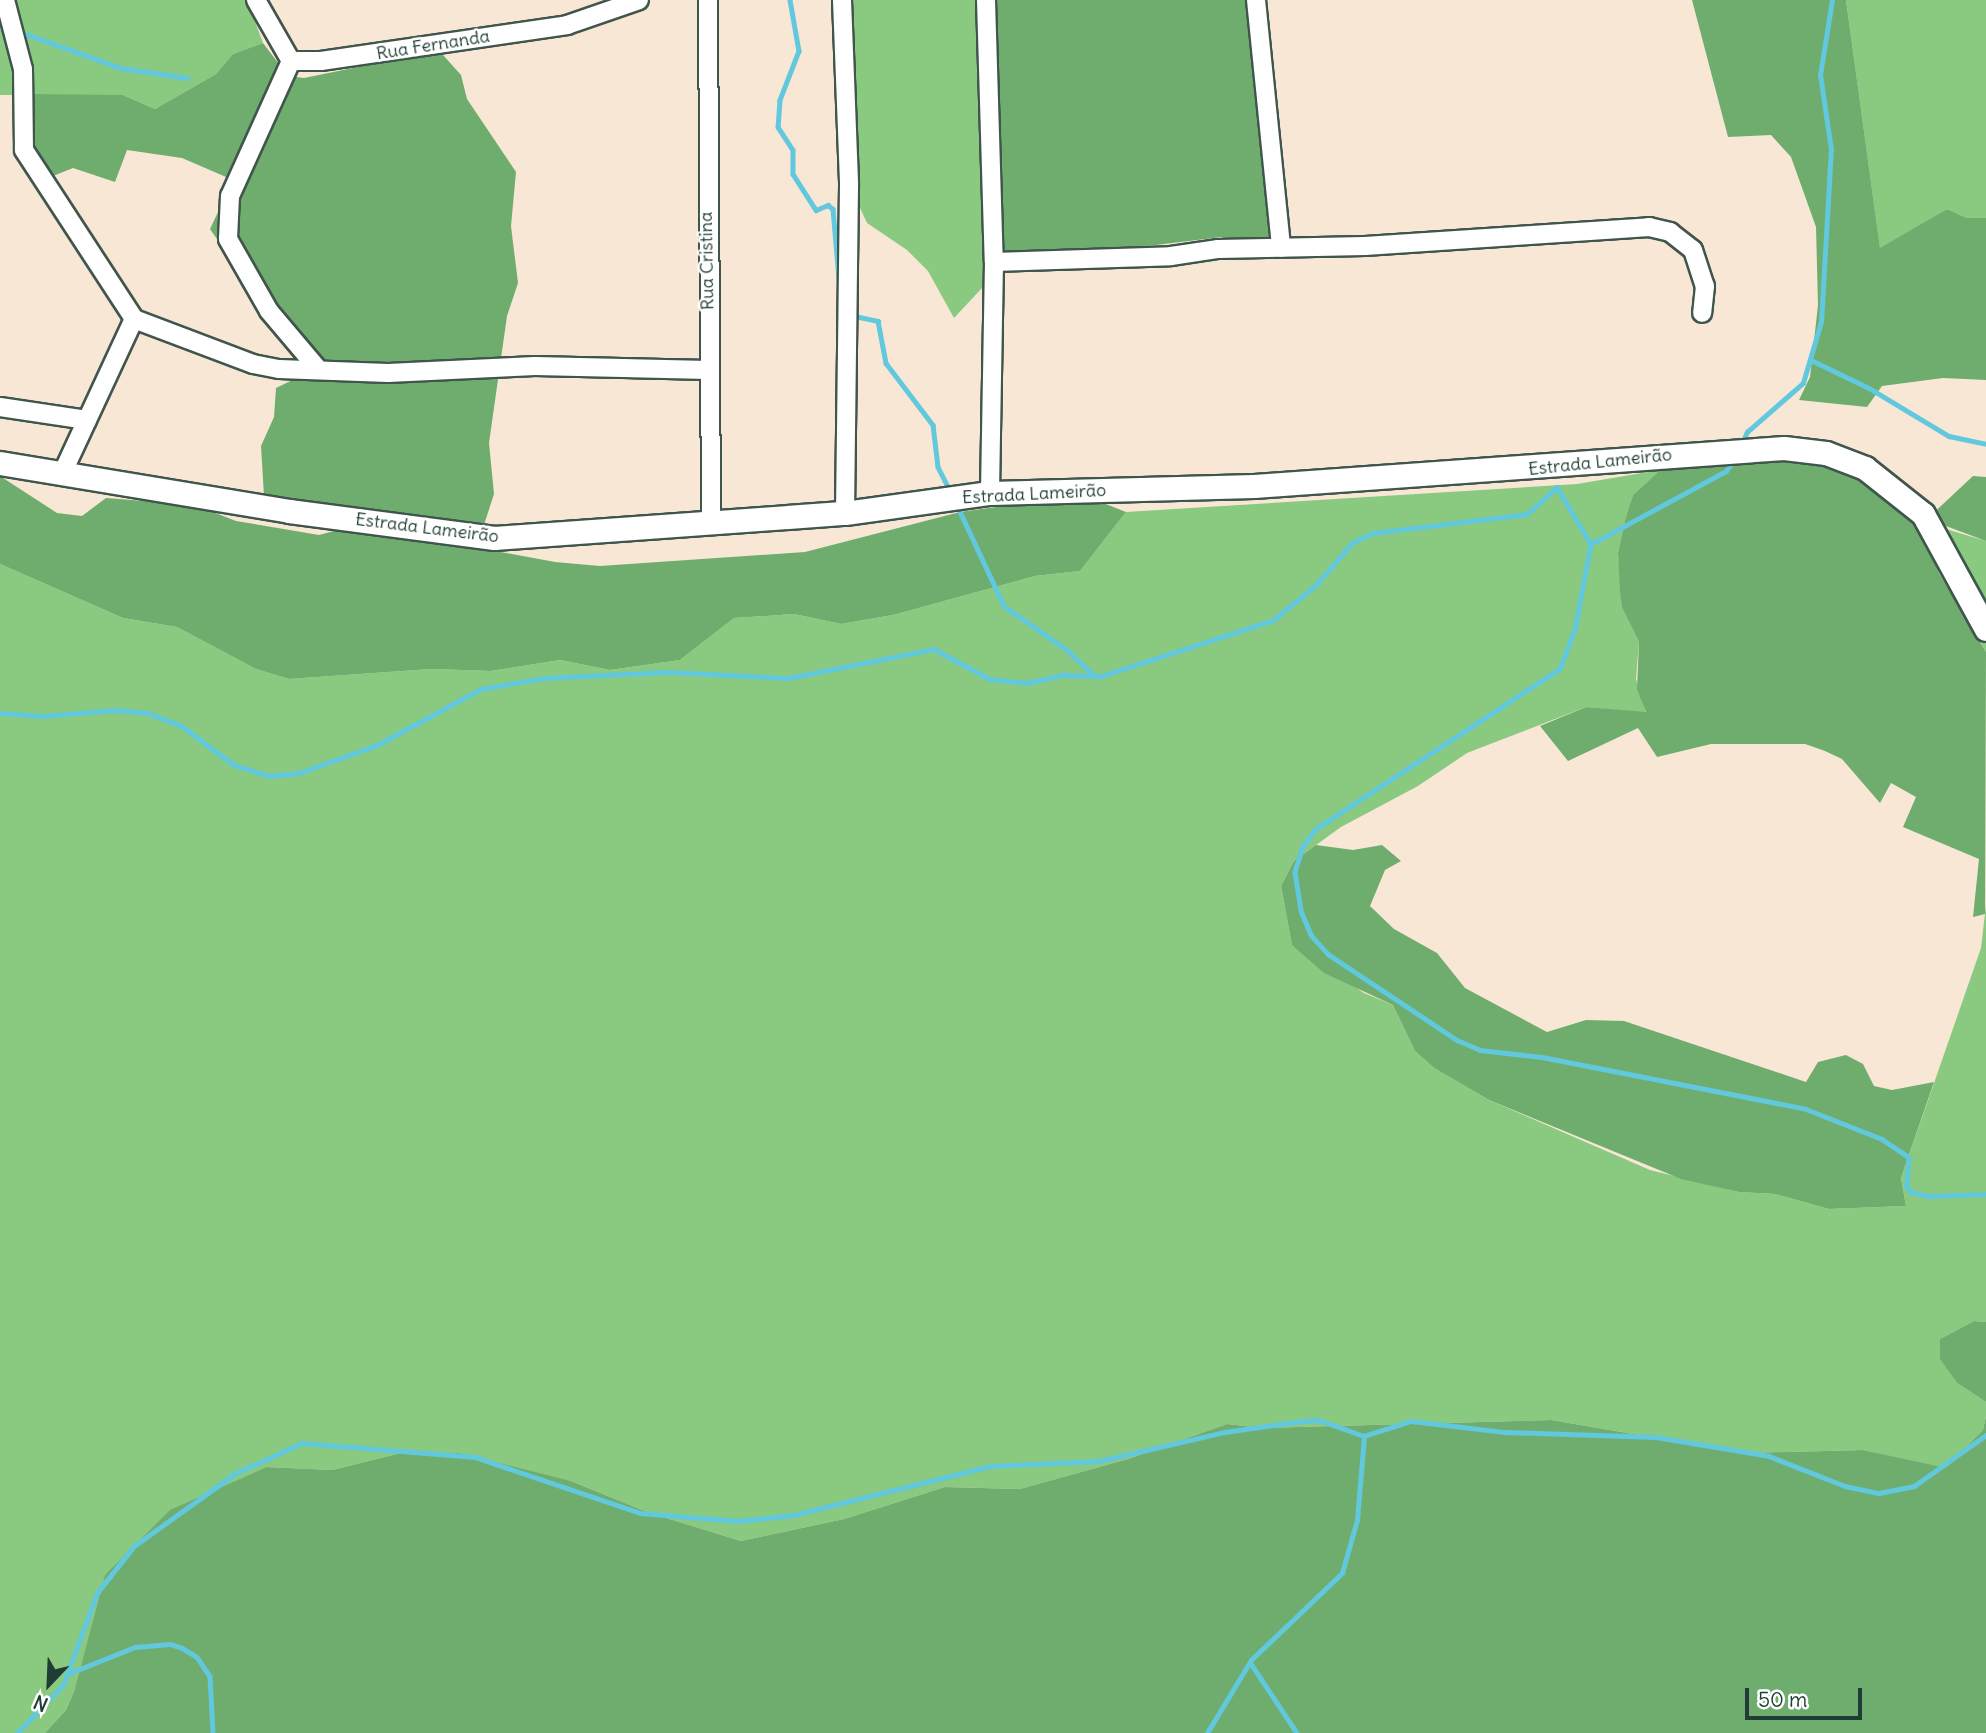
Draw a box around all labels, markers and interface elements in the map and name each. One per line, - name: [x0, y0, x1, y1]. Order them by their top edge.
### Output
- street label: Rua Fernanda: [375, 25, 491, 65]
- street label: Rua Cristina: [695, 212, 719, 310]
- street label: Estrada Lameirão: [1527, 444, 1673, 480]
- street label: Estrada Lameirão: [961, 479, 1107, 509]
- street label: Estrada Lameirão: [354, 508, 500, 548]
- north arrow: [14, 1649, 84, 1719]
- scale bar: [1748, 1674, 1865, 1718]
- text: 50 m: [1758, 1686, 1807, 1713]
- text: N: [30, 1690, 52, 1717]

